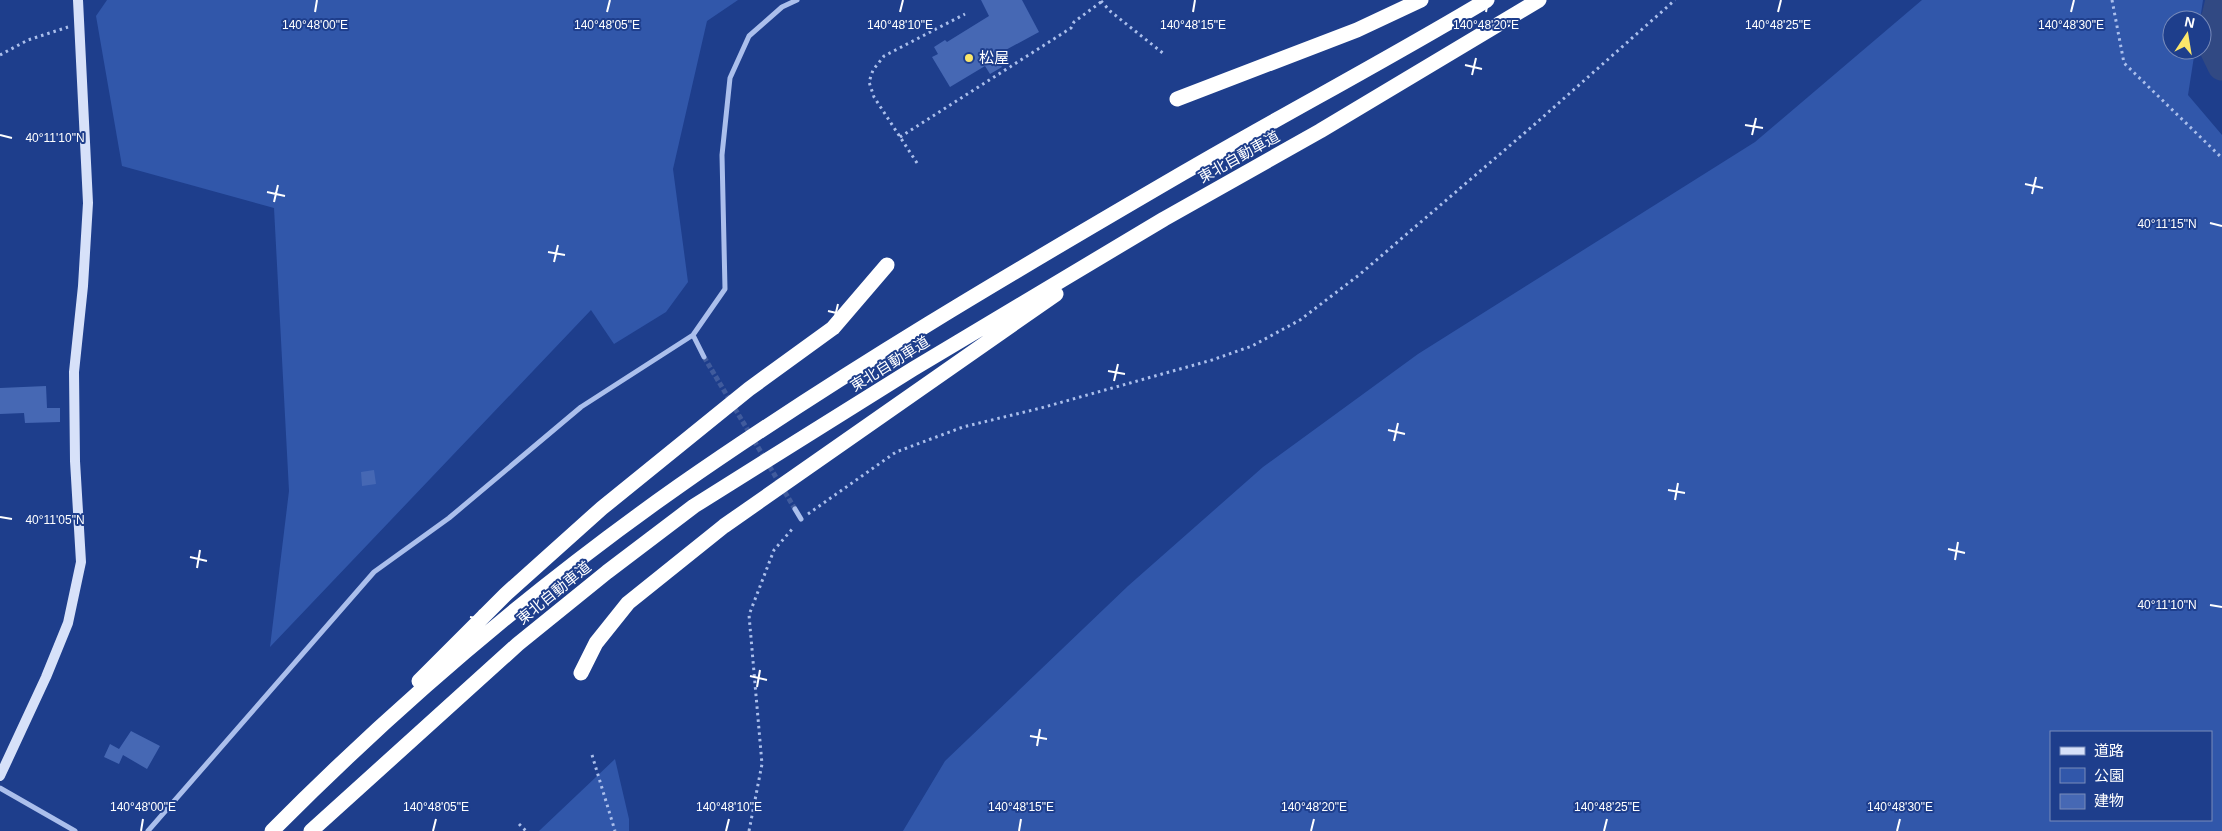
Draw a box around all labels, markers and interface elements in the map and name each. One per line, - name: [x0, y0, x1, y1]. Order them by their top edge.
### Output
- north arrow: [2162, 10, 2212, 60]
- text: N: [2183, 13, 2196, 31]
- text: 140°48'00"E: [282, 18, 348, 32]
- text: 140°48'05"E: [574, 18, 640, 32]
- text: 140°48'10"E: [867, 18, 933, 32]
- text: 140°48'15"E: [1160, 18, 1226, 32]
- text: 140°48'20"E: [1453, 18, 1519, 32]
- text: 140°48'25"E: [1745, 18, 1811, 32]
- text: 140°48'30"E: [2038, 18, 2104, 32]
- place label: 松屋: [979, 49, 1009, 66]
- marker: 松屋: [963, 52, 975, 64]
- street label: 東北自動車道: [1195, 127, 1282, 186]
- text: 40°11'10"N: [25, 131, 85, 145]
- text: 40°11'15"N: [2137, 217, 2197, 231]
- street label: 東北自動車道: [847, 333, 932, 395]
- text: 40°11'05"N: [25, 513, 85, 527]
- street label: 東北自動車道: [513, 558, 594, 628]
- text: 40°11'10"N: [2137, 598, 2197, 612]
- legend: [2050, 731, 2212, 821]
- text: 道路: [2094, 742, 2124, 759]
- text: 公園: [2094, 767, 2124, 784]
- text: 建物: [2094, 792, 2124, 809]
- text: 140°48'00"E: [110, 800, 176, 814]
- text: 140°48'05"E: [403, 800, 469, 814]
- text: 140°48'10"E: [696, 800, 762, 814]
- text: 140°48'15"E: [988, 800, 1054, 814]
- text: 140°48'20"E: [1281, 800, 1347, 814]
- text: 140°48'25"E: [1574, 800, 1640, 814]
- text: 140°48'30"E: [1867, 800, 1933, 814]

